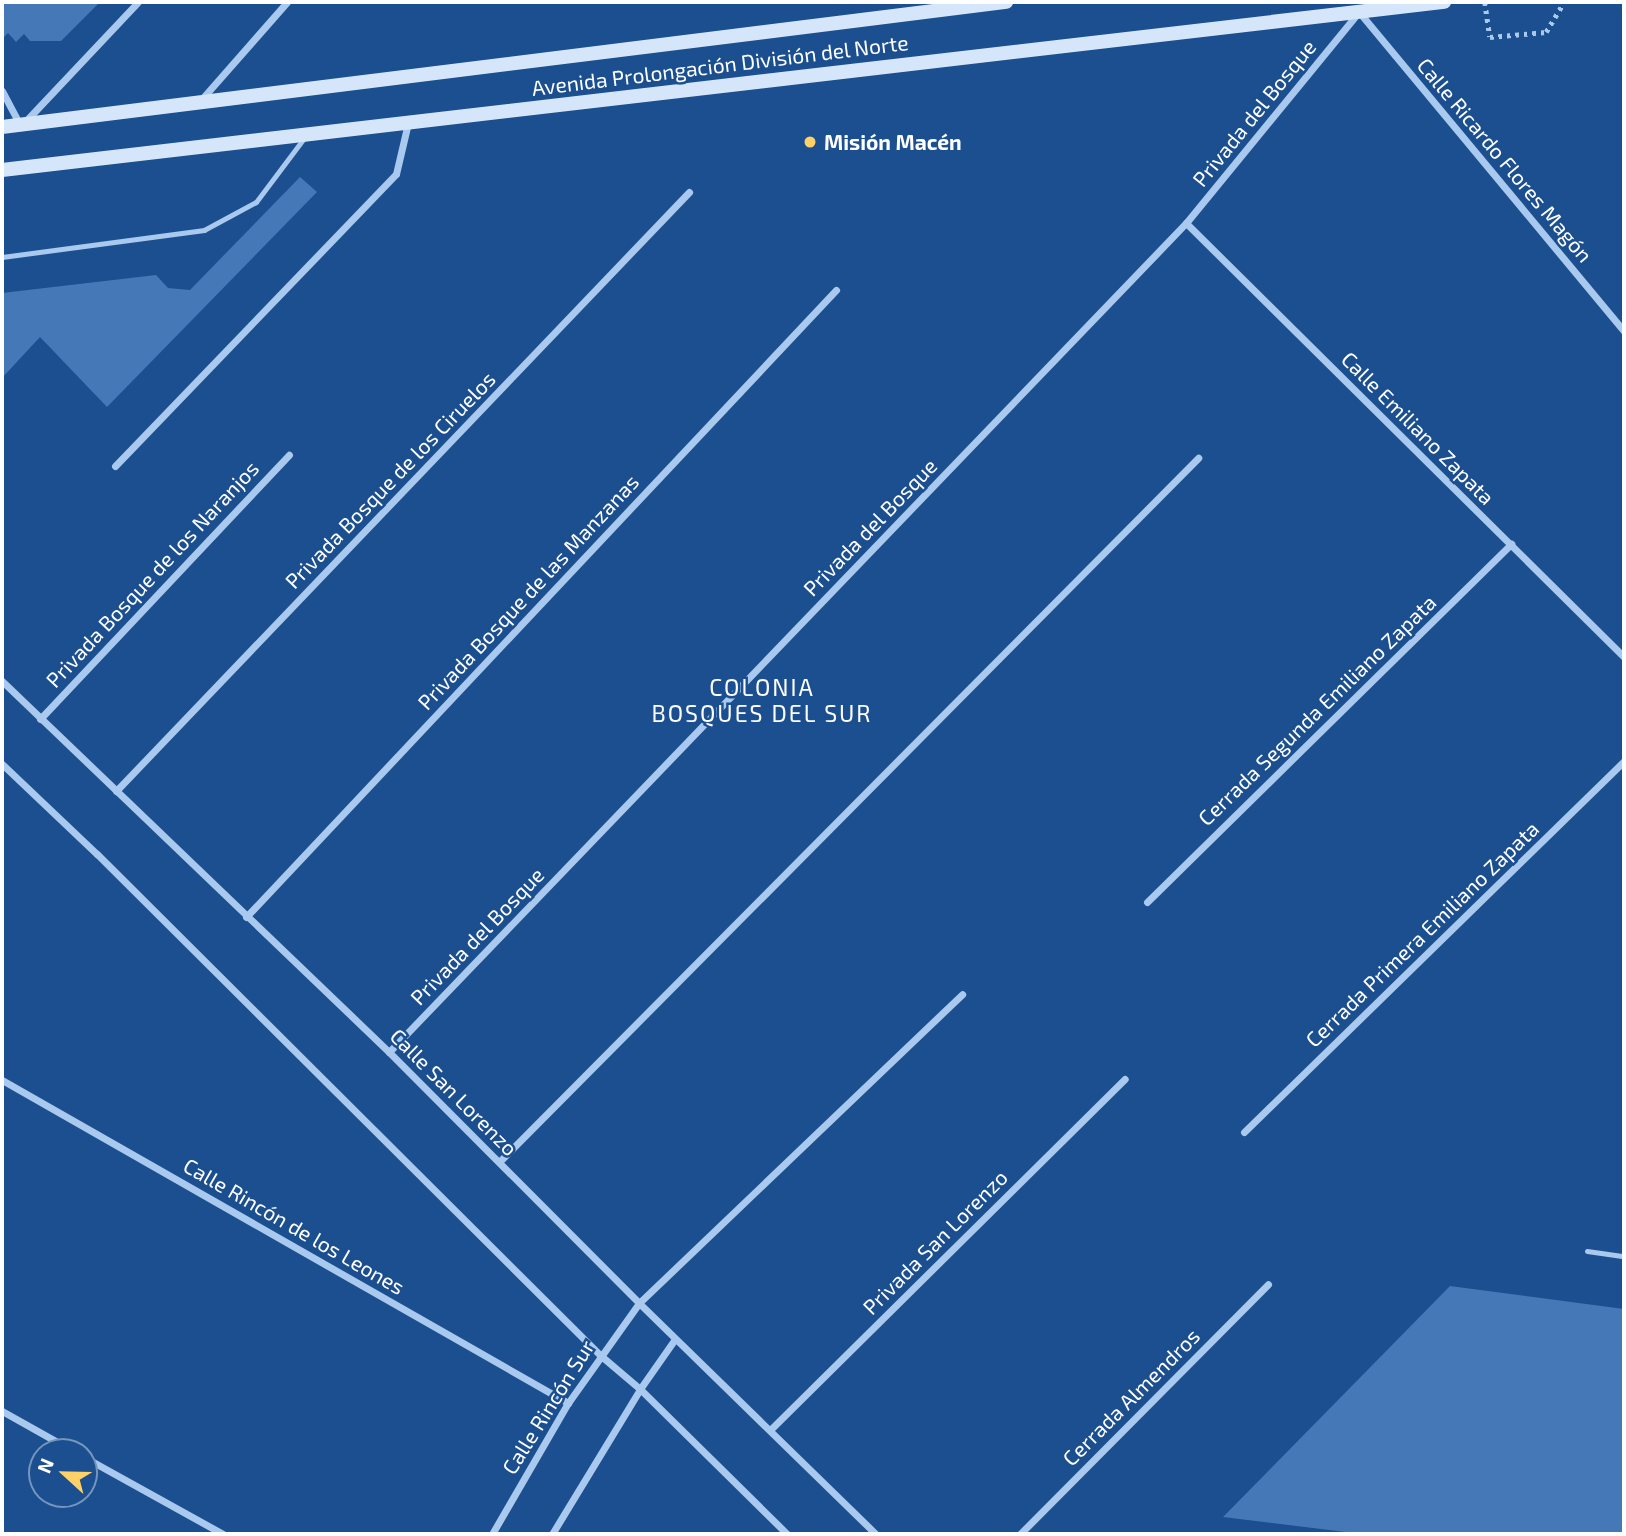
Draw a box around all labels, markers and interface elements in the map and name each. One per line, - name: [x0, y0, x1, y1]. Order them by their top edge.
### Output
- street label: Avenida Prolongación División del Norte: [530, 29, 910, 101]
- street label: Privada del Bosque: [1187, 34, 1321, 192]
- street label: Calle Ricardo Flores Magón: [1412, 53, 1598, 267]
- place label: Misión Macén: [824, 129, 962, 155]
- marker: Misión Macén: [802, 134, 818, 150]
- street label: Calle Emiliano Zapata: [1336, 346, 1500, 510]
- street label: Privada Bosque de los Ciruelos: [280, 366, 500, 594]
- street label: Privada del Bosque: [798, 453, 942, 601]
- street label: Privada Bosque de los Naranjos: [40, 456, 264, 692]
- street label: Privada Bosque de las Manzanas: [412, 469, 644, 715]
- street label: Cerrada Segunda Emiliano Zapata: [1193, 589, 1441, 831]
- district label: COLONIA BOSQUES DEL SUR: [653, 673, 871, 727]
- street label: Cerrada Primera Emiliano Zapata: [1300, 816, 1544, 1052]
- street label: Privada del Bosque: [405, 862, 549, 1010]
- street label: Calle San Lorenzo: [385, 1023, 523, 1161]
- street label: Calle Rincón de los Leones: [179, 1152, 409, 1300]
- street label: Privada San Lorenzo: [858, 1165, 1012, 1319]
- street label: Cerrada Almendros: [1057, 1323, 1205, 1471]
- street label: Calle Rincón Sur: [497, 1335, 599, 1479]
- north arrow: [28, 1438, 98, 1508]
- text: N: [32, 1455, 58, 1476]

